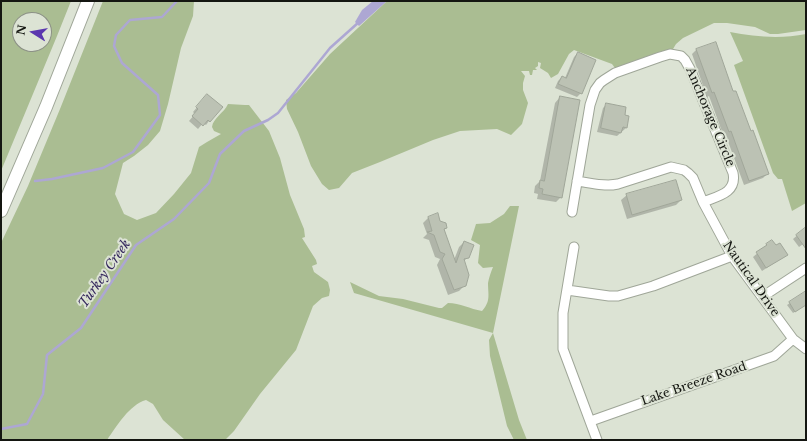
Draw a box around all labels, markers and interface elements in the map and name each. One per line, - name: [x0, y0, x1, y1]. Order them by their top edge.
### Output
- north arrow: [12, 12, 52, 52]
- text: N: [13, 23, 29, 36]
- street label: Anchorage Circle: [683, 65, 737, 169]
- water label: Turkey Creek: [76, 237, 134, 311]
- street label: Nautical Drive: [720, 239, 782, 319]
- street label: Lake Breeze Road: [640, 359, 748, 409]

